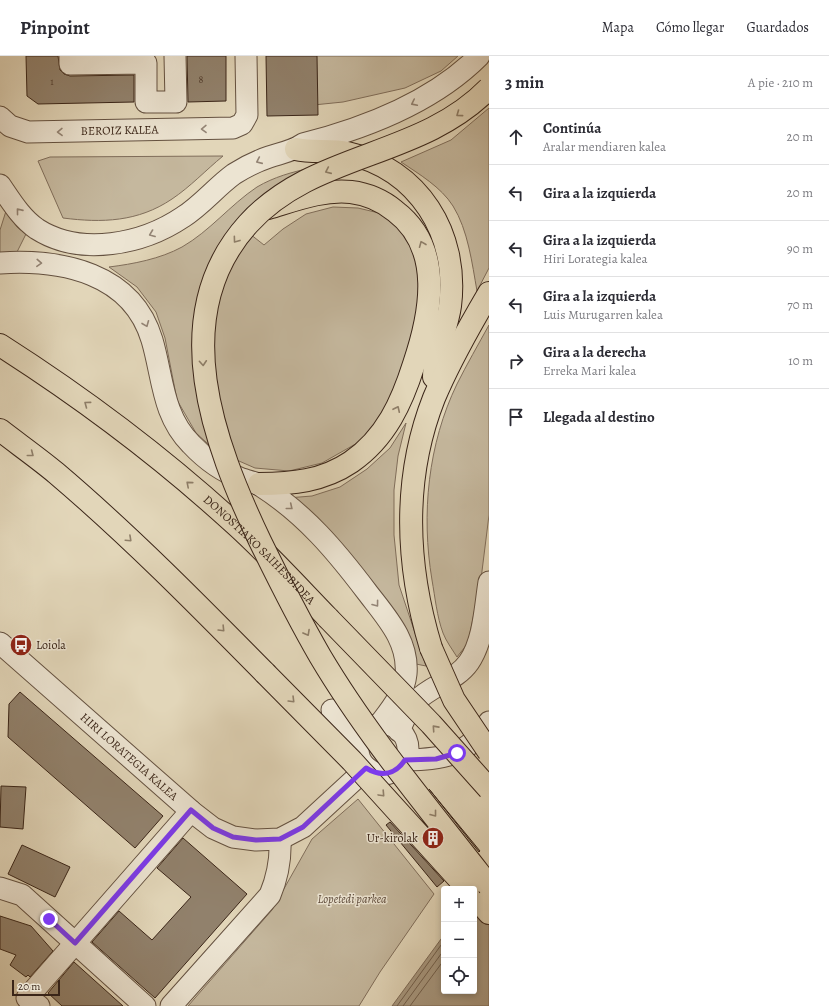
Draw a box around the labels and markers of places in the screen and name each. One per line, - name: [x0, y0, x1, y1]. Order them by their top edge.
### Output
- bus stop icon: Loiola: [8, 632, 34, 658]
- place label: Loiola: [36, 637, 66, 653]
- building icon: Ur-kirolak: [420, 825, 446, 851]
- place label: Ur-kirolak: [367, 830, 418, 846]

